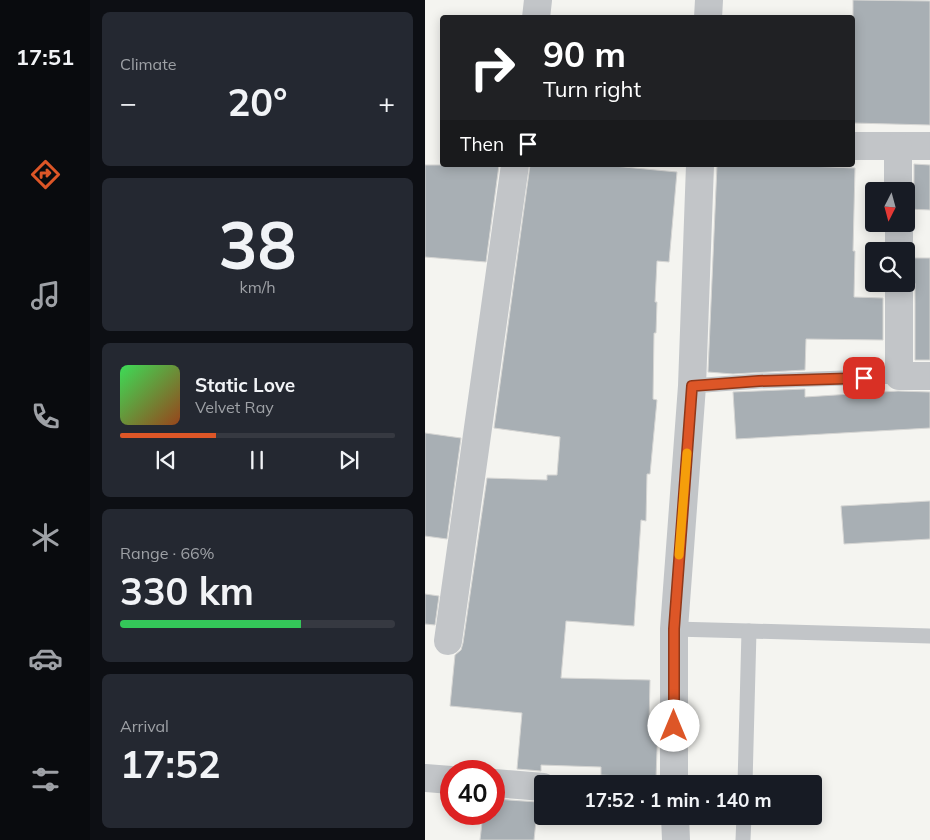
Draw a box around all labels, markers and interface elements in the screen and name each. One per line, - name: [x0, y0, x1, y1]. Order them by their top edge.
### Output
- text: 90 m: [543, 32, 626, 76]
- icon: right: [460, 35, 525, 100]
- text: 17:51: [16, 43, 74, 71]
- text: Climate: [120, 54, 176, 74]
- text: Turn right: [543, 75, 641, 103]
- text: 20°: [227, 78, 288, 126]
- text: −: [120, 85, 137, 120]
- text: +: [378, 85, 395, 120]
- icon: arrive: [514, 130, 542, 158]
- text: Then: [460, 132, 504, 156]
- icon: directions: [28, 157, 63, 192]
- north arrow: [865, 182, 915, 232]
- map controls: [865, 182, 915, 292]
- text: 38: [218, 204, 297, 285]
- button: search: [865, 242, 915, 292]
- text: km/h: [239, 277, 276, 297]
- icon: music: [28, 278, 63, 313]
- pin: [843, 357, 885, 399]
- icon: arrive: [850, 364, 878, 392]
- text: Static Love: [195, 373, 295, 397]
- text: Velvet Ray: [195, 397, 274, 417]
- icon: phone: [28, 399, 63, 434]
- icon: previous: [152, 446, 180, 474]
- icon: pause: [243, 446, 271, 474]
- icon: next: [335, 446, 363, 474]
- icon: climate: [28, 520, 63, 555]
- text: Range · 66%: [120, 543, 215, 563]
- text: 330 km: [120, 567, 254, 615]
- icon: car: [28, 641, 63, 676]
- position arrow: [647, 699, 699, 751]
- text: Arrival: [120, 716, 169, 736]
- text: 17:52: [120, 740, 221, 788]
- speed limit sign: 40: [440, 760, 505, 825]
- icon: filters: [28, 762, 63, 797]
- text: 17:52 · 1 min · 140 m: [584, 788, 772, 812]

